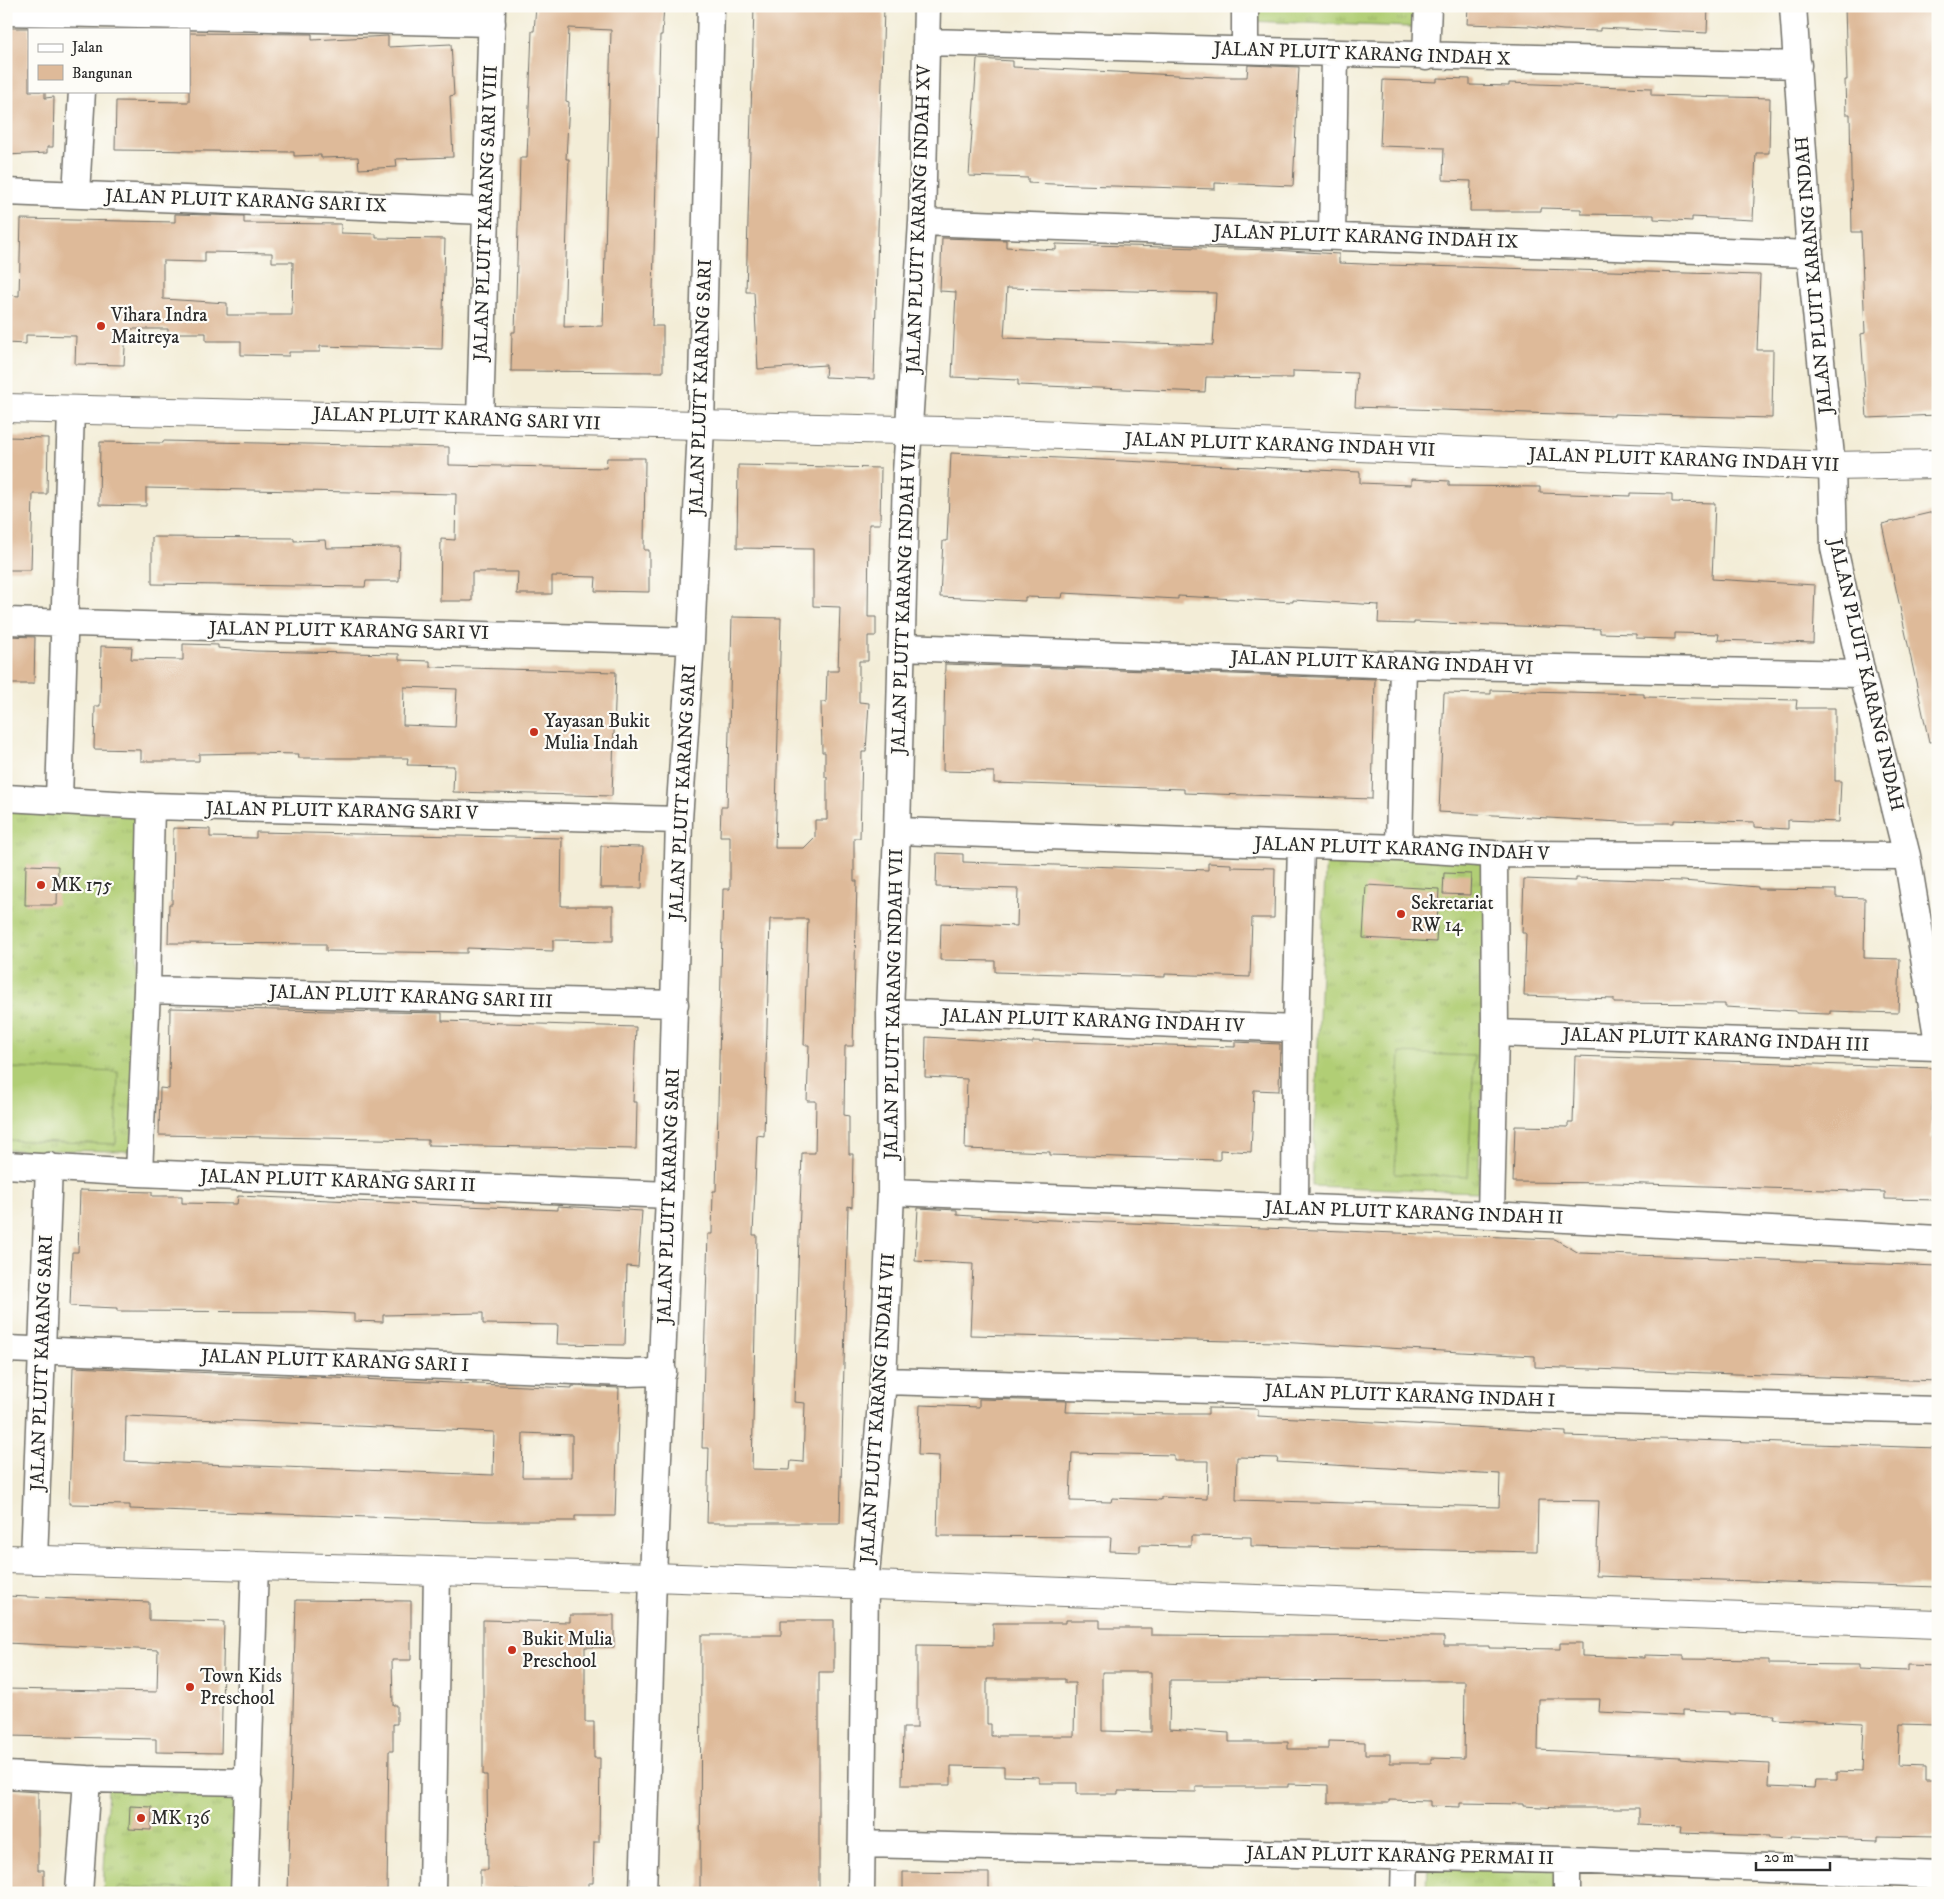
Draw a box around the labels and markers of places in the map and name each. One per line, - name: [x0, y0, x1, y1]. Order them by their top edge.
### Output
- place label: Vihara Indra Maitreya: [110, 304, 207, 349]
- marker: Vihara Indra Maitreya: [95, 320, 107, 332]
- place label: Yayasan Bukit Mulia Indah: [544, 710, 650, 755]
- marker: Yayasan Bukit Mulia Indah: [528, 726, 540, 738]
- place label: MK 175: [51, 874, 113, 897]
- marker: MK 175: [35, 879, 47, 891]
- place label: Sekretariat RW 14: [1411, 892, 1493, 937]
- marker: Sekretariat RW 14: [1395, 908, 1407, 920]
- place label: Bukit Mulia Preschool: [522, 1628, 613, 1673]
- marker: Bukit Mulia Preschool: [506, 1644, 518, 1656]
- place label: Town Kids Preschool: [200, 1665, 282, 1710]
- marker: Town Kids Preschool: [184, 1681, 196, 1693]
- place label: MK 136: [151, 1807, 211, 1830]
- marker: MK 136: [135, 1812, 147, 1824]

